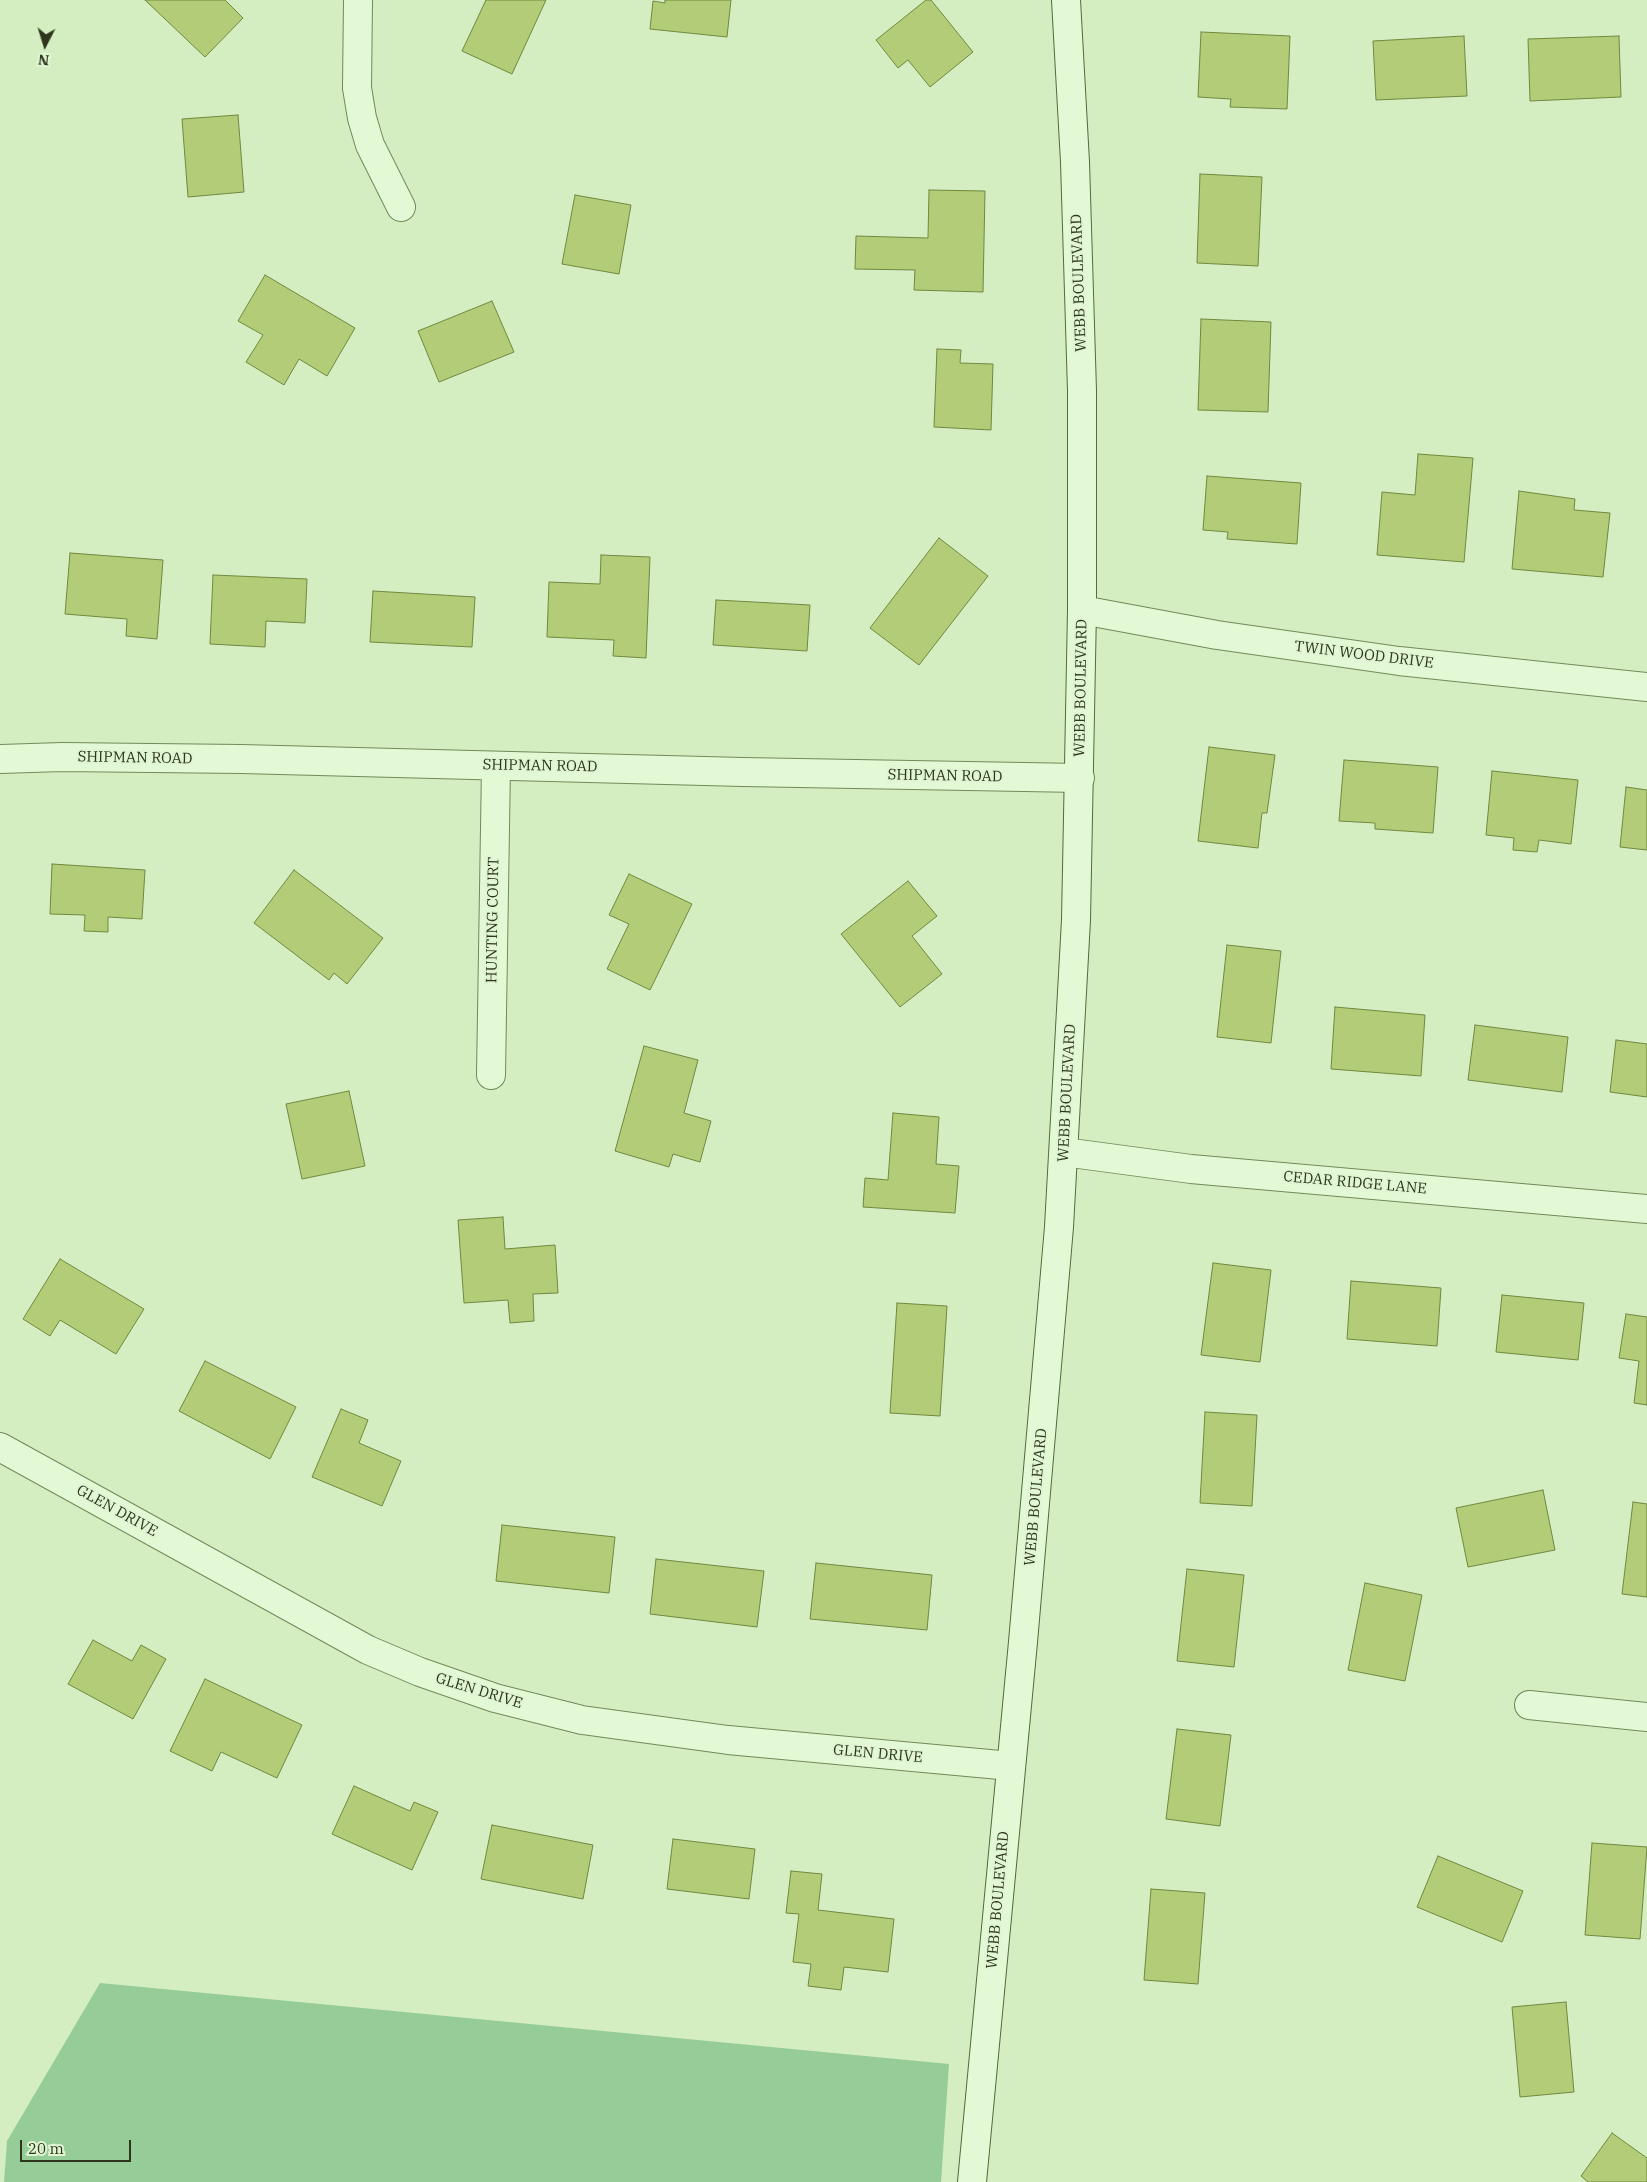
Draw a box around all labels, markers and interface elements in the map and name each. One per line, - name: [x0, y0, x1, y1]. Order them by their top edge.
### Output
- north arrow: [20, 20, 70, 70]
- text: N: [37, 50, 50, 69]
- street label: WEBB BOULEVARD: [1068, 214, 1090, 352]
- street label: WEBB BOULEVARD: [1071, 619, 1091, 757]
- street label: TWIN WOOD DRIVE: [1293, 638, 1435, 672]
- street label: SHIPMAN ROAD: [77, 748, 193, 768]
- street label: SHIPMAN ROAD: [482, 756, 598, 776]
- street label: SHIPMAN ROAD: [887, 766, 1003, 786]
- street label: HUNTING COURT: [483, 857, 503, 983]
- street label: WEBB BOULEVARD: [1054, 1024, 1080, 1162]
- street label: CEDAR RIDGE LANE: [1283, 1168, 1427, 1198]
- street label: WEBB BOULEVARD: [1021, 1427, 1051, 1567]
- street label: GLEN DRIVE: [73, 1481, 161, 1541]
- street label: GLEN DRIVE: [433, 1669, 525, 1713]
- street label: GLEN DRIVE: [832, 1741, 924, 1767]
- street label: WEBB BOULEVARD: [983, 1830, 1013, 1970]
- scale bar: [22, 2130, 134, 2162]
- text: 20 m: [28, 2139, 64, 2158]

